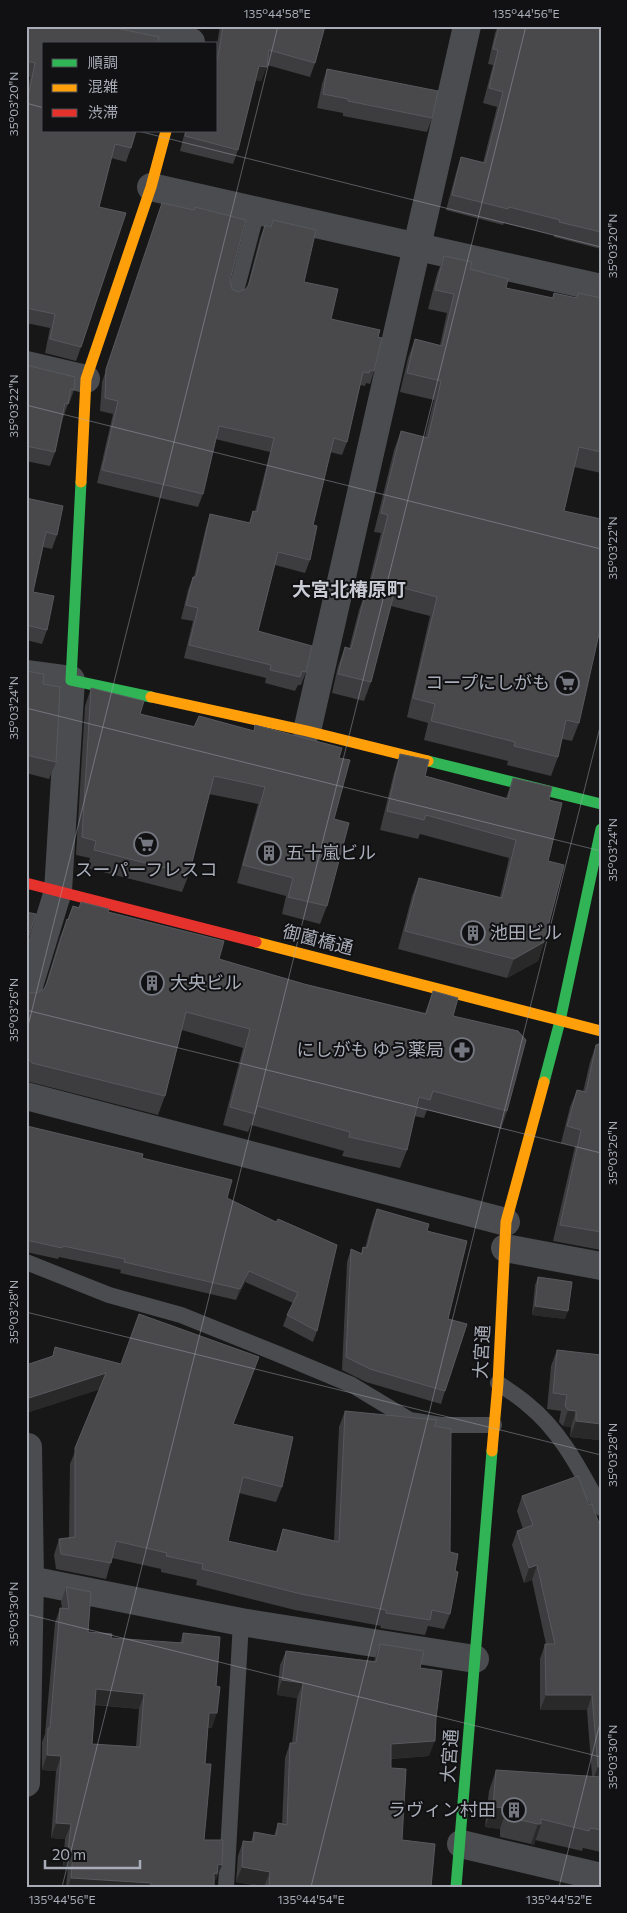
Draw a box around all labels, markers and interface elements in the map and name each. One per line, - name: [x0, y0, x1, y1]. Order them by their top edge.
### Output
- text: 135°44'58"E: [243, 6, 311, 20]
- text: 135°44'56"E: [492, 6, 560, 20]
- legend: [42, 42, 218, 132]
- text: 順調: [88, 53, 118, 71]
- text: 35°03'20"N: [6, 72, 20, 136]
- text: 混雑: [88, 77, 118, 95]
- text: 渋滞: [88, 103, 118, 121]
- text: 35°03'20"N: [605, 214, 619, 278]
- text: 35°03'22"N: [6, 374, 20, 438]
- text: 35°03'22"N: [605, 516, 619, 580]
- district label: 大宮北椿原町: [292, 577, 406, 600]
- supermarket icon: コープにしがも: [554, 670, 580, 696]
- place label: コープにしがも: [425, 671, 550, 693]
- text: 35°03'24"N: [6, 676, 20, 740]
- text: 35°03'24"N: [605, 818, 619, 882]
- supermarket icon: スーパーフレスコ: [133, 831, 159, 857]
- building icon: 五十嵐ビル: [256, 840, 282, 866]
- place label: 五十嵐ビル: [286, 841, 376, 863]
- place label: スーパーフレスコ: [75, 858, 217, 880]
- street label: 御薗橋通: [281, 920, 356, 958]
- building icon: 池田ビル: [460, 920, 486, 946]
- place label: 池田ビル: [490, 921, 562, 943]
- building icon: 大央ビル: [139, 970, 165, 996]
- place label: 大央ビル: [170, 971, 242, 993]
- text: 35°03'26"N: [6, 978, 20, 1042]
- pharmacy icon: にしがも ゆう薬局: [449, 1037, 475, 1063]
- place label: にしがも ゆう薬局: [297, 1038, 444, 1060]
- text: 35°03'26"N: [605, 1121, 619, 1185]
- text: 35°03'28"N: [6, 1280, 20, 1344]
- street label: 大宮通: [469, 1324, 493, 1379]
- text: 35°03'28"N: [605, 1423, 619, 1487]
- text: 35°03'30"N: [6, 1582, 20, 1646]
- text: 35°03'30"N: [605, 1725, 619, 1789]
- street label: 大宮通: [436, 1728, 462, 1784]
- building icon: ラヴィン村田: [501, 1797, 527, 1823]
- place label: ラヴィン村田: [388, 1798, 496, 1820]
- scale bar: [45, 1838, 140, 1870]
- text: 20 m: [52, 1845, 86, 1863]
- text: 135°44'56"E: [28, 1892, 96, 1906]
- text: 135°44'54"E: [277, 1892, 345, 1906]
- text: 135°44'52"E: [526, 1892, 592, 1906]

